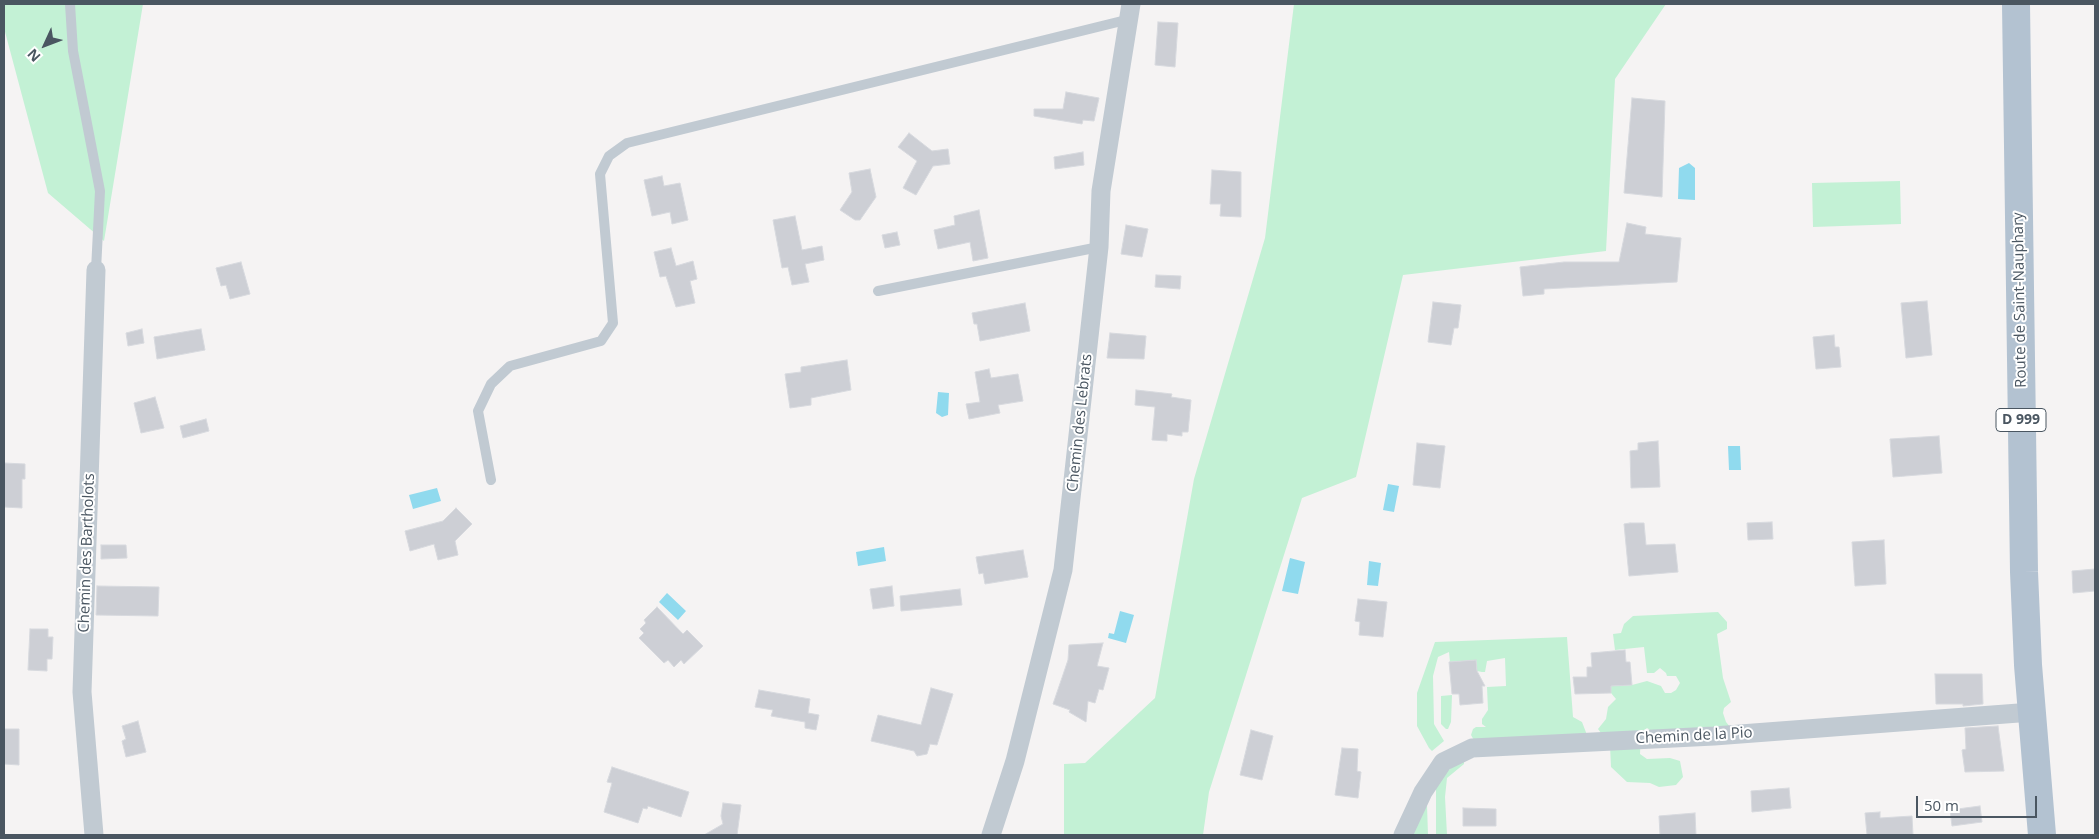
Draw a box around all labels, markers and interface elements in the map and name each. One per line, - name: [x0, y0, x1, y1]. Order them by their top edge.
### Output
- north arrow: [20, 20, 70, 70]
- text: N: [23, 45, 45, 66]
- street label: Route de Saint-Nauphary: [2009, 212, 2031, 388]
- street label: Chemin des Lebrats: [1064, 353, 1096, 493]
- road number: D 999: [1996, 408, 2046, 432]
- street label: Chemin des Bartholots: [75, 473, 99, 633]
- street label: Chemin de la Pio: [1635, 724, 1753, 748]
- scale bar: [1919, 786, 2040, 818]
- text: 50 m: [1924, 795, 1959, 815]

